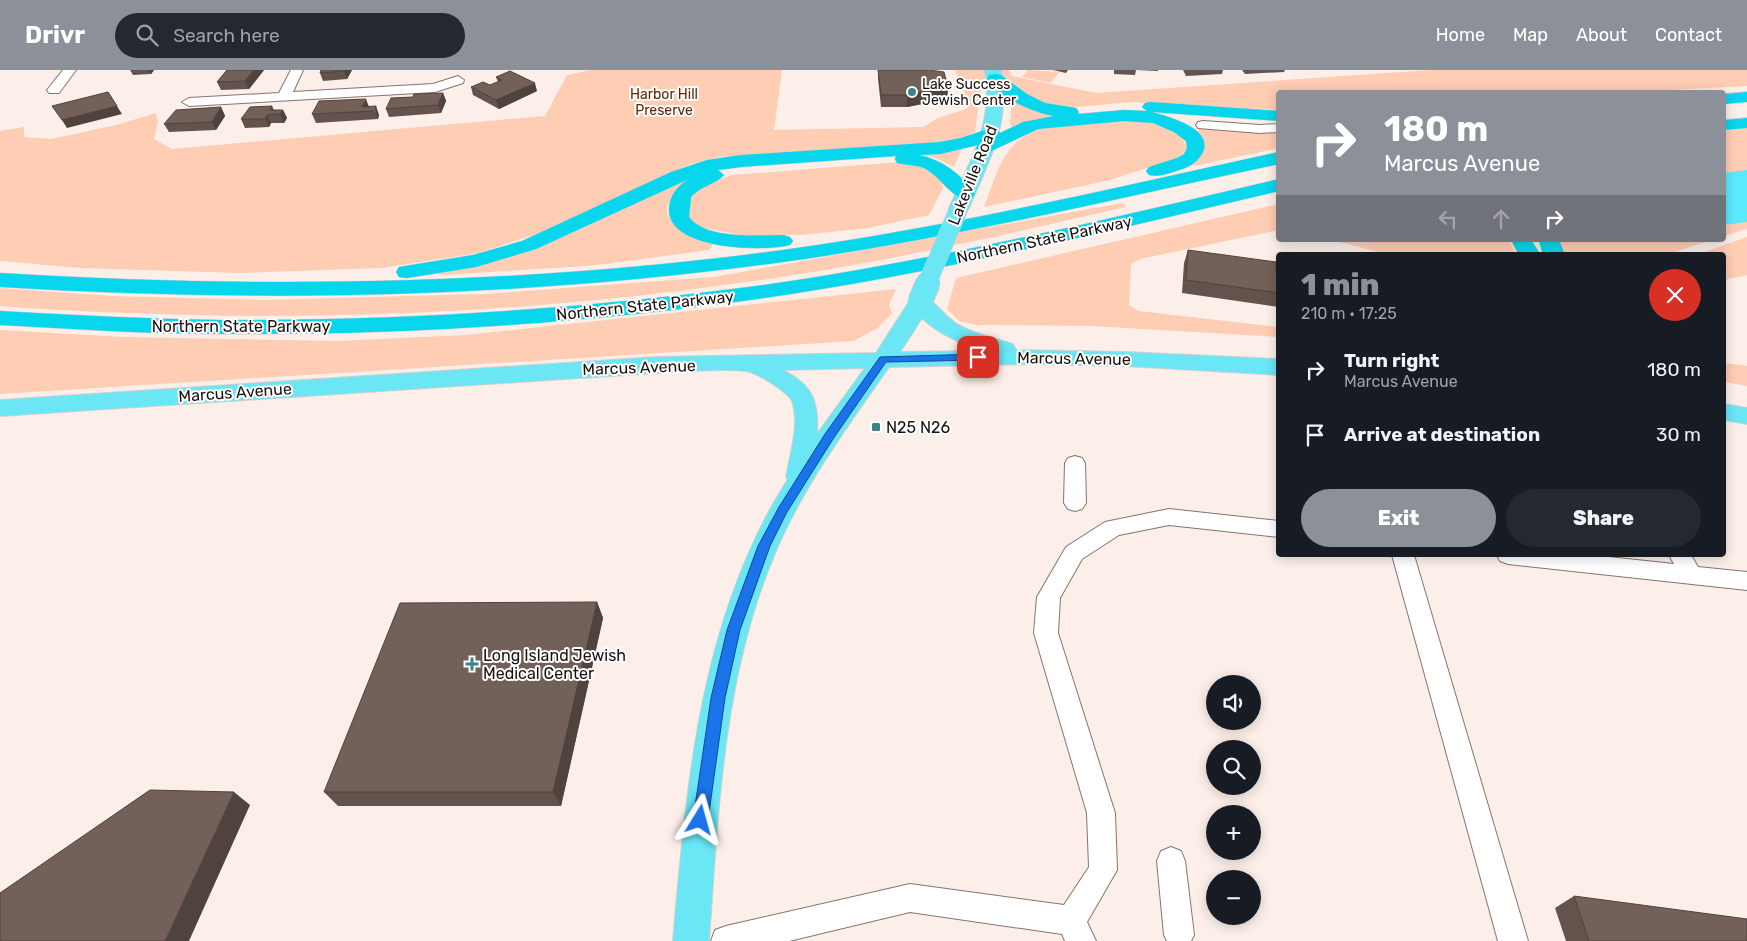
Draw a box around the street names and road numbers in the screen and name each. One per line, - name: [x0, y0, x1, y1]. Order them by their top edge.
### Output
- street label: Lakeville Road: [944, 123, 1001, 228]
- street label: Northern State Parkway: [955, 212, 1134, 267]
- street label: Northern State Parkway: [555, 287, 735, 324]
- street label: Northern State Parkway: [152, 317, 330, 336]
- street label: Marcus Avenue: [1017, 348, 1131, 369]
- street label: Marcus Avenue: [582, 356, 696, 379]
- street label: Marcus Avenue: [178, 379, 292, 406]

